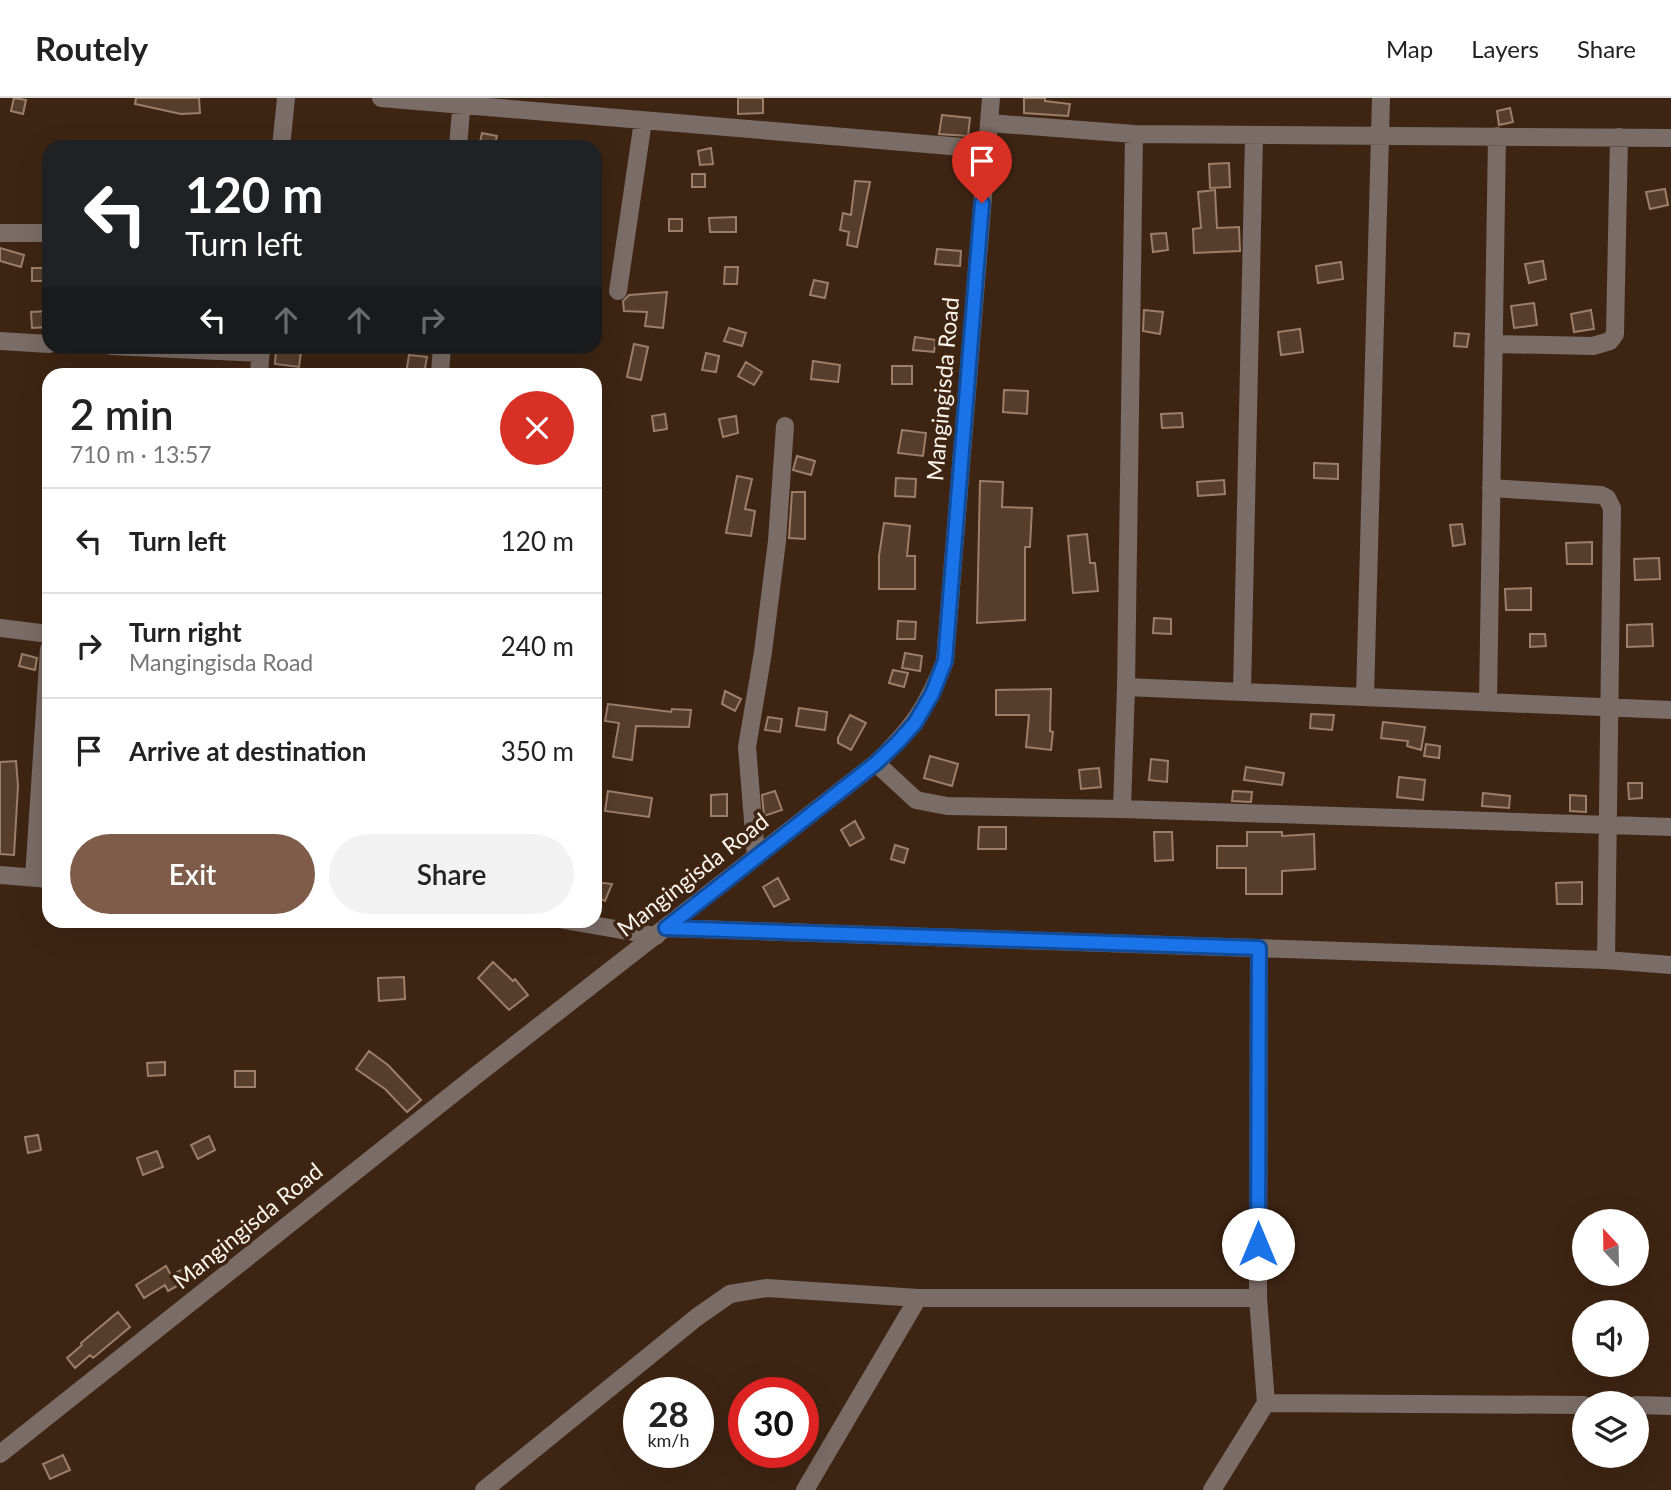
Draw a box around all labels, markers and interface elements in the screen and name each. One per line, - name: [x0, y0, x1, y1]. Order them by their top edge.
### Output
- text: Routely: [35, 28, 148, 68]
- text: Map: [1386, 34, 1433, 63]
- text: Layers: [1471, 34, 1539, 63]
- text: Share: [1577, 34, 1636, 63]
- pin: [952, 131, 1012, 203]
- icon: arrive: [963, 142, 1001, 180]
- text: 120 m: [185, 165, 323, 223]
- icon: left: [70, 168, 161, 259]
- text: Turn left: [185, 224, 302, 263]
- street label: Mangingisda Road: [920, 296, 964, 482]
- icon: left: [194, 301, 232, 339]
- icon: ahead: [267, 301, 305, 339]
- icon: ahead: [340, 301, 378, 339]
- icon: right: [413, 301, 451, 339]
- text: 2 min: [70, 389, 174, 439]
- button: close: [500, 391, 574, 465]
- text: 710 m · 13:57: [70, 440, 212, 468]
- icon: left: [70, 522, 108, 560]
- text: Turn left: [129, 525, 226, 557]
- text: 120 m: [501, 525, 574, 557]
- text: Turn right: [129, 616, 242, 648]
- icon: right: [70, 627, 108, 665]
- text: 240 m: [501, 630, 574, 662]
- text: Mangingisda Road: [129, 648, 313, 676]
- icon: arrive: [70, 732, 108, 770]
- text: Arrive at destination: [129, 735, 366, 767]
- text: 350 m: [501, 735, 574, 767]
- street label: Mangingisda Road: [611, 806, 774, 942]
- button: Exit: [70, 834, 315, 914]
- button: Share: [329, 834, 574, 914]
- street label: Mangingisda Road: [167, 1156, 328, 1294]
- position arrow: [1221, 1207, 1295, 1281]
- north arrow: [1572, 1209, 1648, 1286]
- map controls: [1572, 1209, 1649, 1468]
- button: sound: [1572, 1300, 1649, 1377]
- speed limit sign: 30: [728, 1377, 819, 1468]
- button: layers: [1572, 1391, 1649, 1468]
- text: 28: [648, 1392, 689, 1434]
- text: km/h: [647, 1429, 690, 1451]

